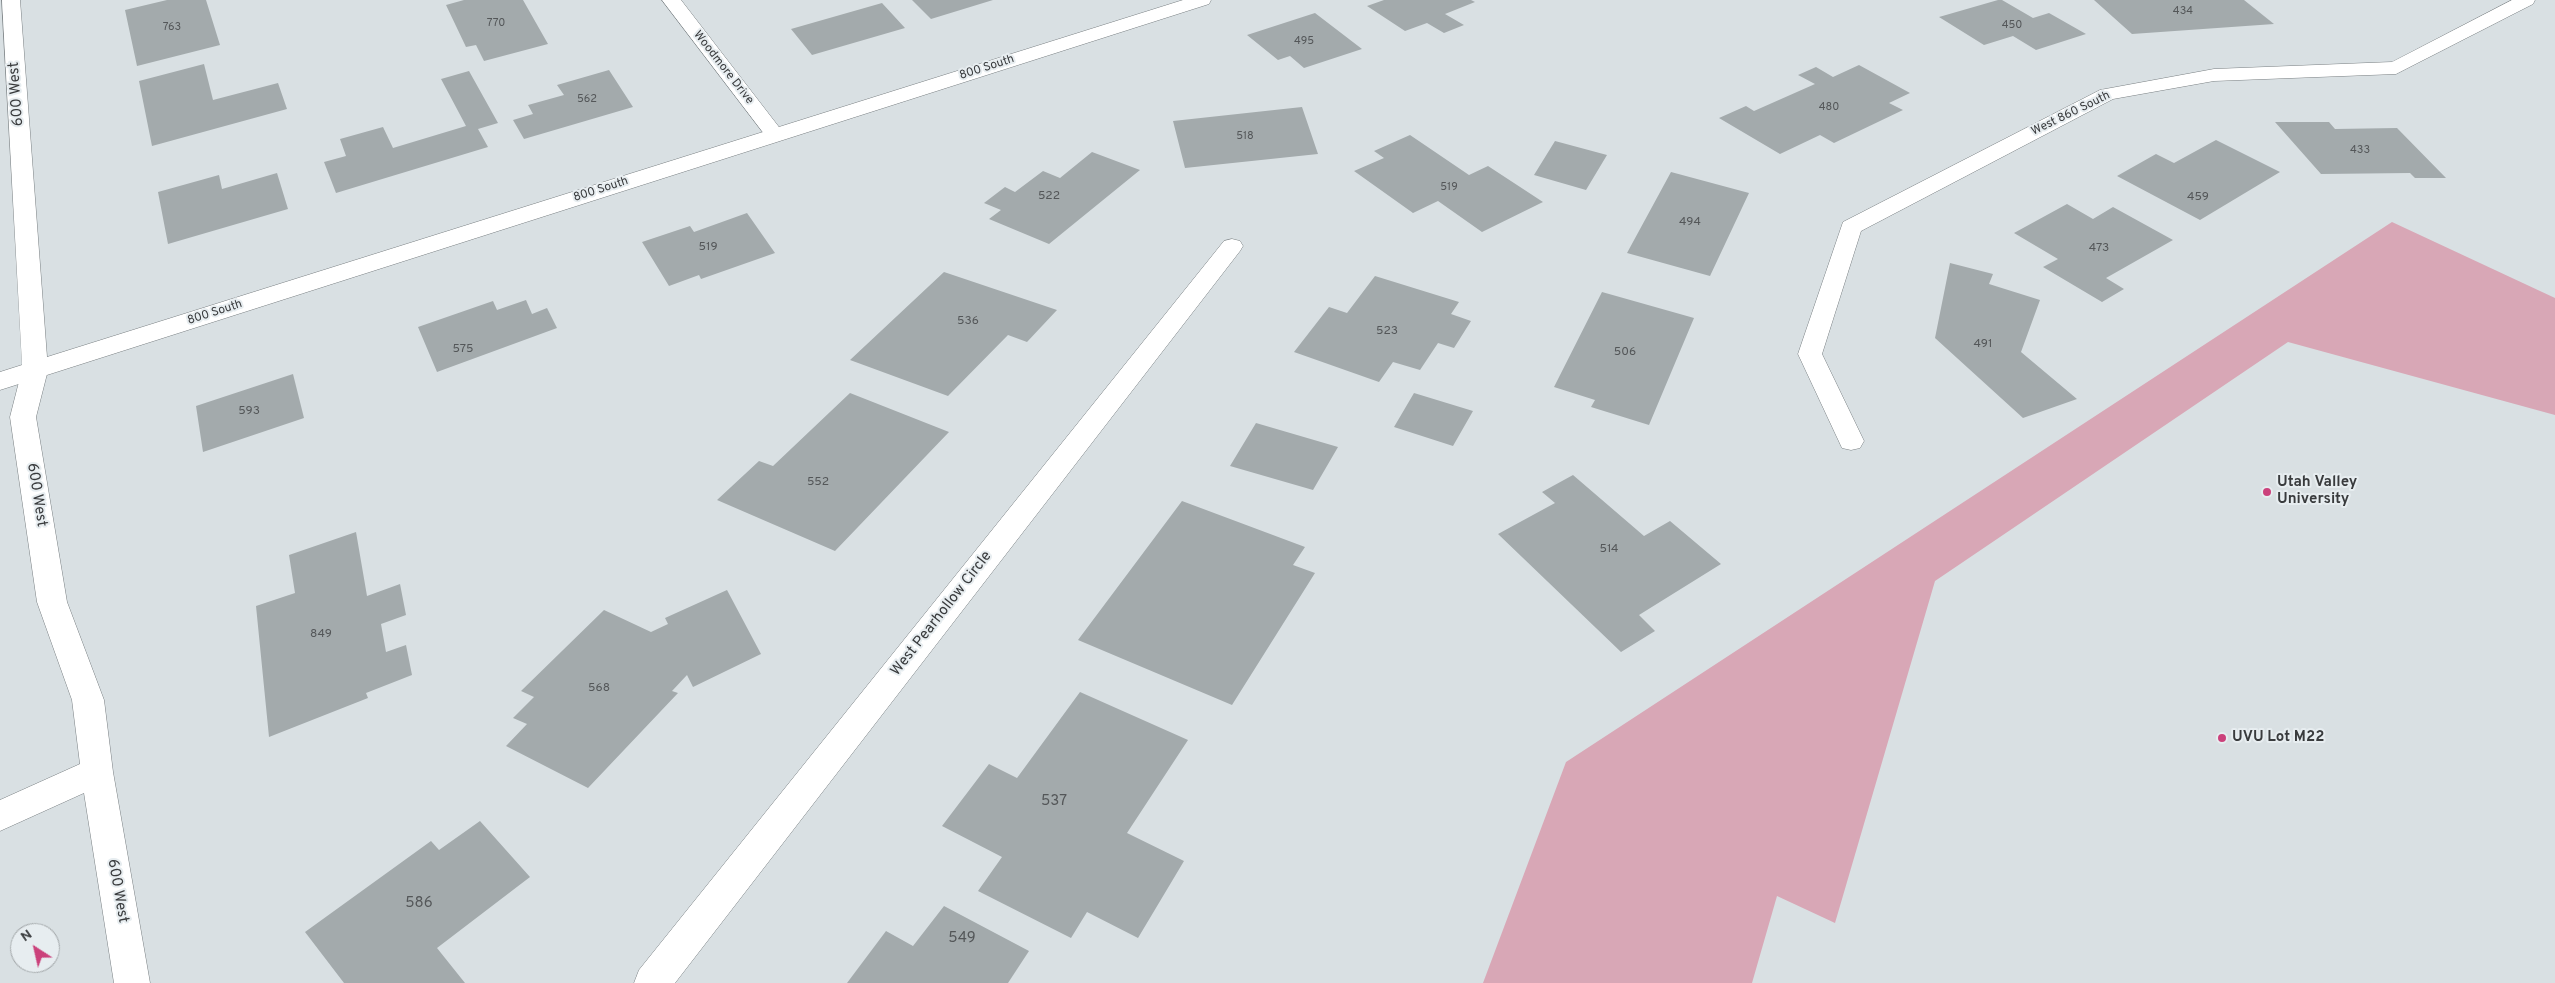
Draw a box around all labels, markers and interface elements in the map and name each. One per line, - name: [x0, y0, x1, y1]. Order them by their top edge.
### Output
- house number: 434: [2173, 5, 2193, 19]
- house number: 770: [487, 17, 505, 31]
- house number: 450: [2002, 19, 2022, 33]
- house number: 763: [163, 21, 181, 35]
- street label: Woodmore Drive: [690, 28, 756, 108]
- house number: 495: [1294, 35, 1314, 49]
- street label: 800 South: [958, 52, 1016, 84]
- street label: 600 West: [6, 61, 28, 127]
- street label: West 860 South: [2029, 89, 2113, 139]
- house number: 562: [577, 93, 597, 107]
- house number: 480: [1819, 101, 1839, 115]
- house number: 518: [1236, 130, 1254, 144]
- house number: 433: [2350, 144, 2370, 158]
- street label: 800 South: [572, 174, 630, 206]
- house number: 519: [1440, 181, 1458, 195]
- house number: 522: [1038, 190, 1060, 204]
- house number: 459: [2187, 191, 2209, 205]
- house number: 494: [1679, 216, 1701, 230]
- house number: 519: [698, 241, 718, 255]
- house number: 473: [2089, 242, 2109, 256]
- street label: 800 South: [186, 297, 244, 329]
- house number: 536: [957, 315, 979, 329]
- house number: 523: [1376, 325, 1398, 339]
- house number: 491: [1974, 338, 1992, 352]
- house number: 575: [452, 343, 474, 357]
- house number: 506: [1614, 346, 1636, 360]
- house number: 593: [238, 405, 260, 419]
- street label: 600 West: [22, 462, 50, 528]
- place label: Utah Valley University: [2277, 474, 2357, 509]
- house number: 552: [807, 476, 829, 490]
- marker: Utah Valley University: [2261, 486, 2273, 498]
- house number: 514: [1599, 543, 1619, 557]
- street label: West Pearhollow Circle: [888, 548, 996, 680]
- house number: 849: [310, 628, 332, 642]
- house number: 568: [588, 682, 610, 696]
- place label: UVU Lot M22: [2232, 729, 2324, 747]
- marker: UVU Lot M22: [2216, 732, 2228, 744]
- house number: 537: [1041, 793, 1067, 811]
- street label: 600 West: [103, 858, 131, 924]
- house number: 586: [405, 895, 433, 913]
- north arrow: [10, 923, 60, 973]
- text: N: [18, 926, 36, 946]
- house number: 549: [948, 930, 976, 948]

